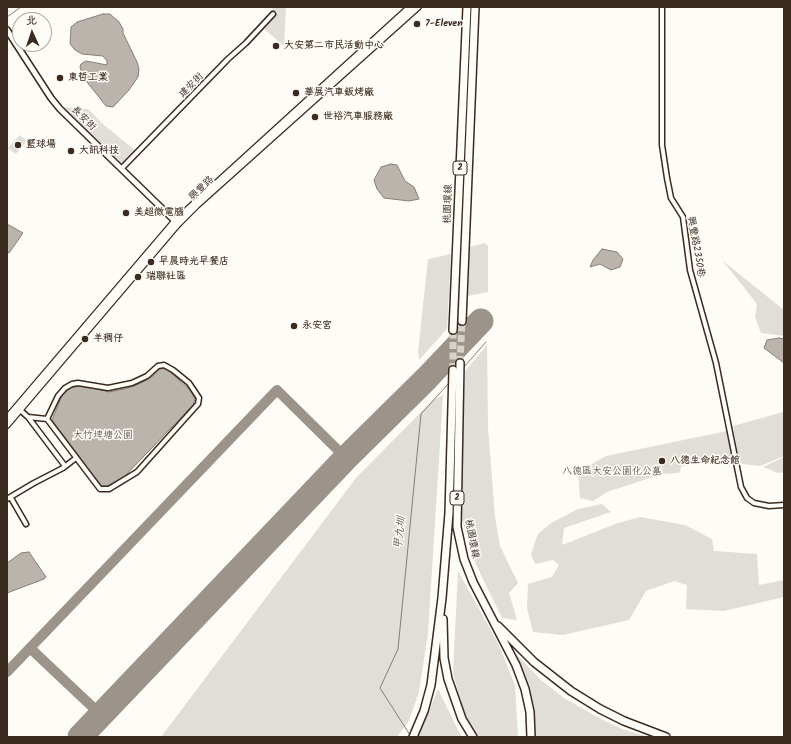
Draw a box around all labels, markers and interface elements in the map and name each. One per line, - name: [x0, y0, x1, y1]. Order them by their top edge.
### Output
- north arrow: [12, 12, 52, 52]
- text: 北: [25, 12, 37, 30]
- place label: 7-Eleven: [425, 18, 463, 30]
- marker: 7-Eleven: [412, 19, 422, 29]
- place label: 大安第二市民活動中心: [284, 40, 384, 52]
- marker: 大安第二市民活動中心: [271, 41, 281, 51]
- street label: 建安街: [177, 71, 207, 101]
- place label: 東哲工業: [68, 72, 108, 84]
- marker: 東哲工業: [55, 73, 65, 83]
- place label: 華展汽車鈑烤廠: [304, 87, 374, 99]
- marker: 華展汽車鈑烤廠: [291, 88, 301, 98]
- street label: 長安街: [68, 104, 98, 134]
- place label: 世裕汽車服務廠: [323, 111, 393, 123]
- marker: 世裕汽車服務廠: [310, 112, 320, 122]
- place label: 籃球場: [26, 139, 56, 151]
- marker: 籃球場: [13, 140, 23, 150]
- place label: 大訊科技: [79, 145, 119, 157]
- marker: 大訊科技: [66, 146, 76, 156]
- road number: 2: [453, 161, 467, 175]
- street label: 興豐路: [187, 174, 217, 204]
- street label: 桃園環線: [442, 184, 456, 224]
- place label: 美超微電腦: [134, 207, 184, 219]
- marker: 美超微電腦: [121, 208, 131, 218]
- street label: 興豐路2350巷: [684, 215, 706, 279]
- place label: 早晨時光早餐店: [159, 256, 229, 268]
- marker: 早晨時光早餐店: [146, 257, 156, 267]
- place label: 瑞聯社區: [146, 271, 186, 283]
- marker: 瑞聯社區: [133, 272, 143, 282]
- place label: 永安宮: [302, 320, 332, 332]
- marker: 永安宮: [289, 321, 299, 331]
- place label: 羊稠仔: [93, 333, 123, 345]
- marker: 羊稠仔: [80, 334, 90, 344]
- park label: 大竹埤塘公園: [73, 430, 133, 442]
- place label: 八德生命紀念館: [670, 455, 740, 467]
- marker: 八德生命紀念館: [657, 456, 667, 466]
- park label: 八德區大安公園化公墓: [562, 466, 662, 478]
- road number: 2: [450, 491, 464, 505]
- water label: 甲九圳: [393, 516, 409, 550]
- street label: 桃園環線: [461, 518, 481, 560]

